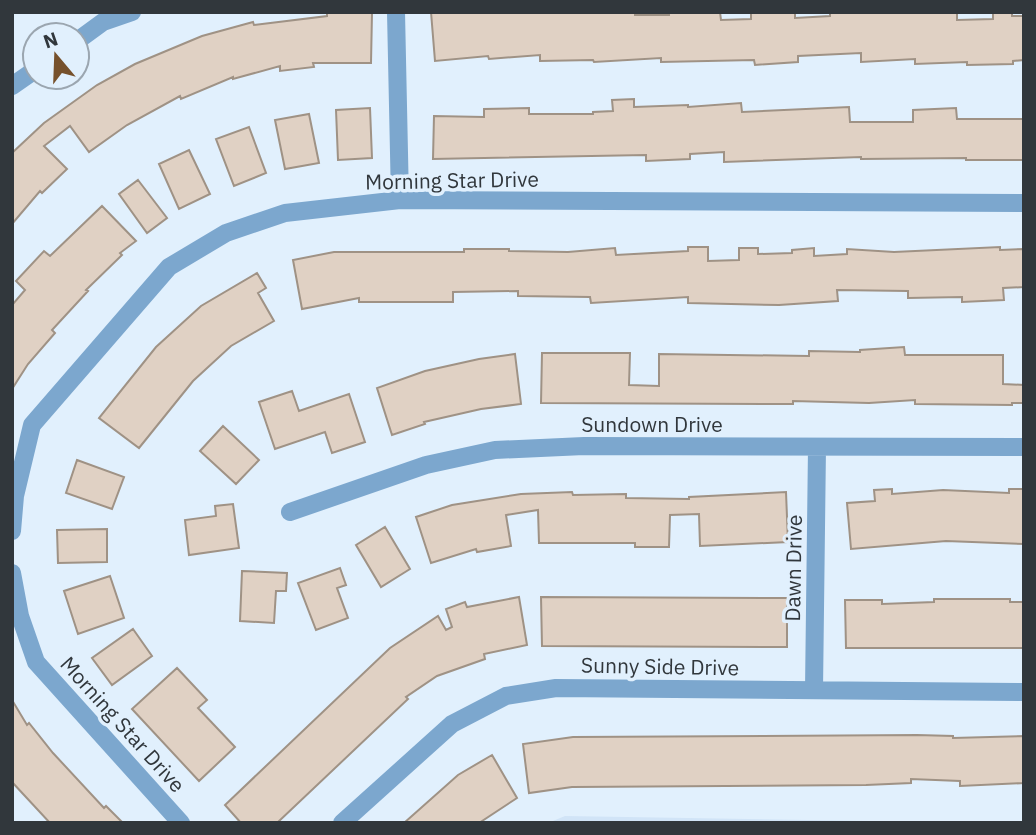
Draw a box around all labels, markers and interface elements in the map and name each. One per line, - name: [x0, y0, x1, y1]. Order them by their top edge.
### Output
- north arrow: [21, 21, 91, 91]
- text: N: [40, 26, 61, 54]
- street label: Morning Star Drive: [365, 164, 539, 196]
- street label: Sundown Drive: [581, 410, 723, 438]
- street label: Dawn Drive: [778, 514, 808, 622]
- street label: Morning Star Drive: [54, 650, 192, 798]
- street label: Sunny Side Drive: [581, 651, 739, 681]

